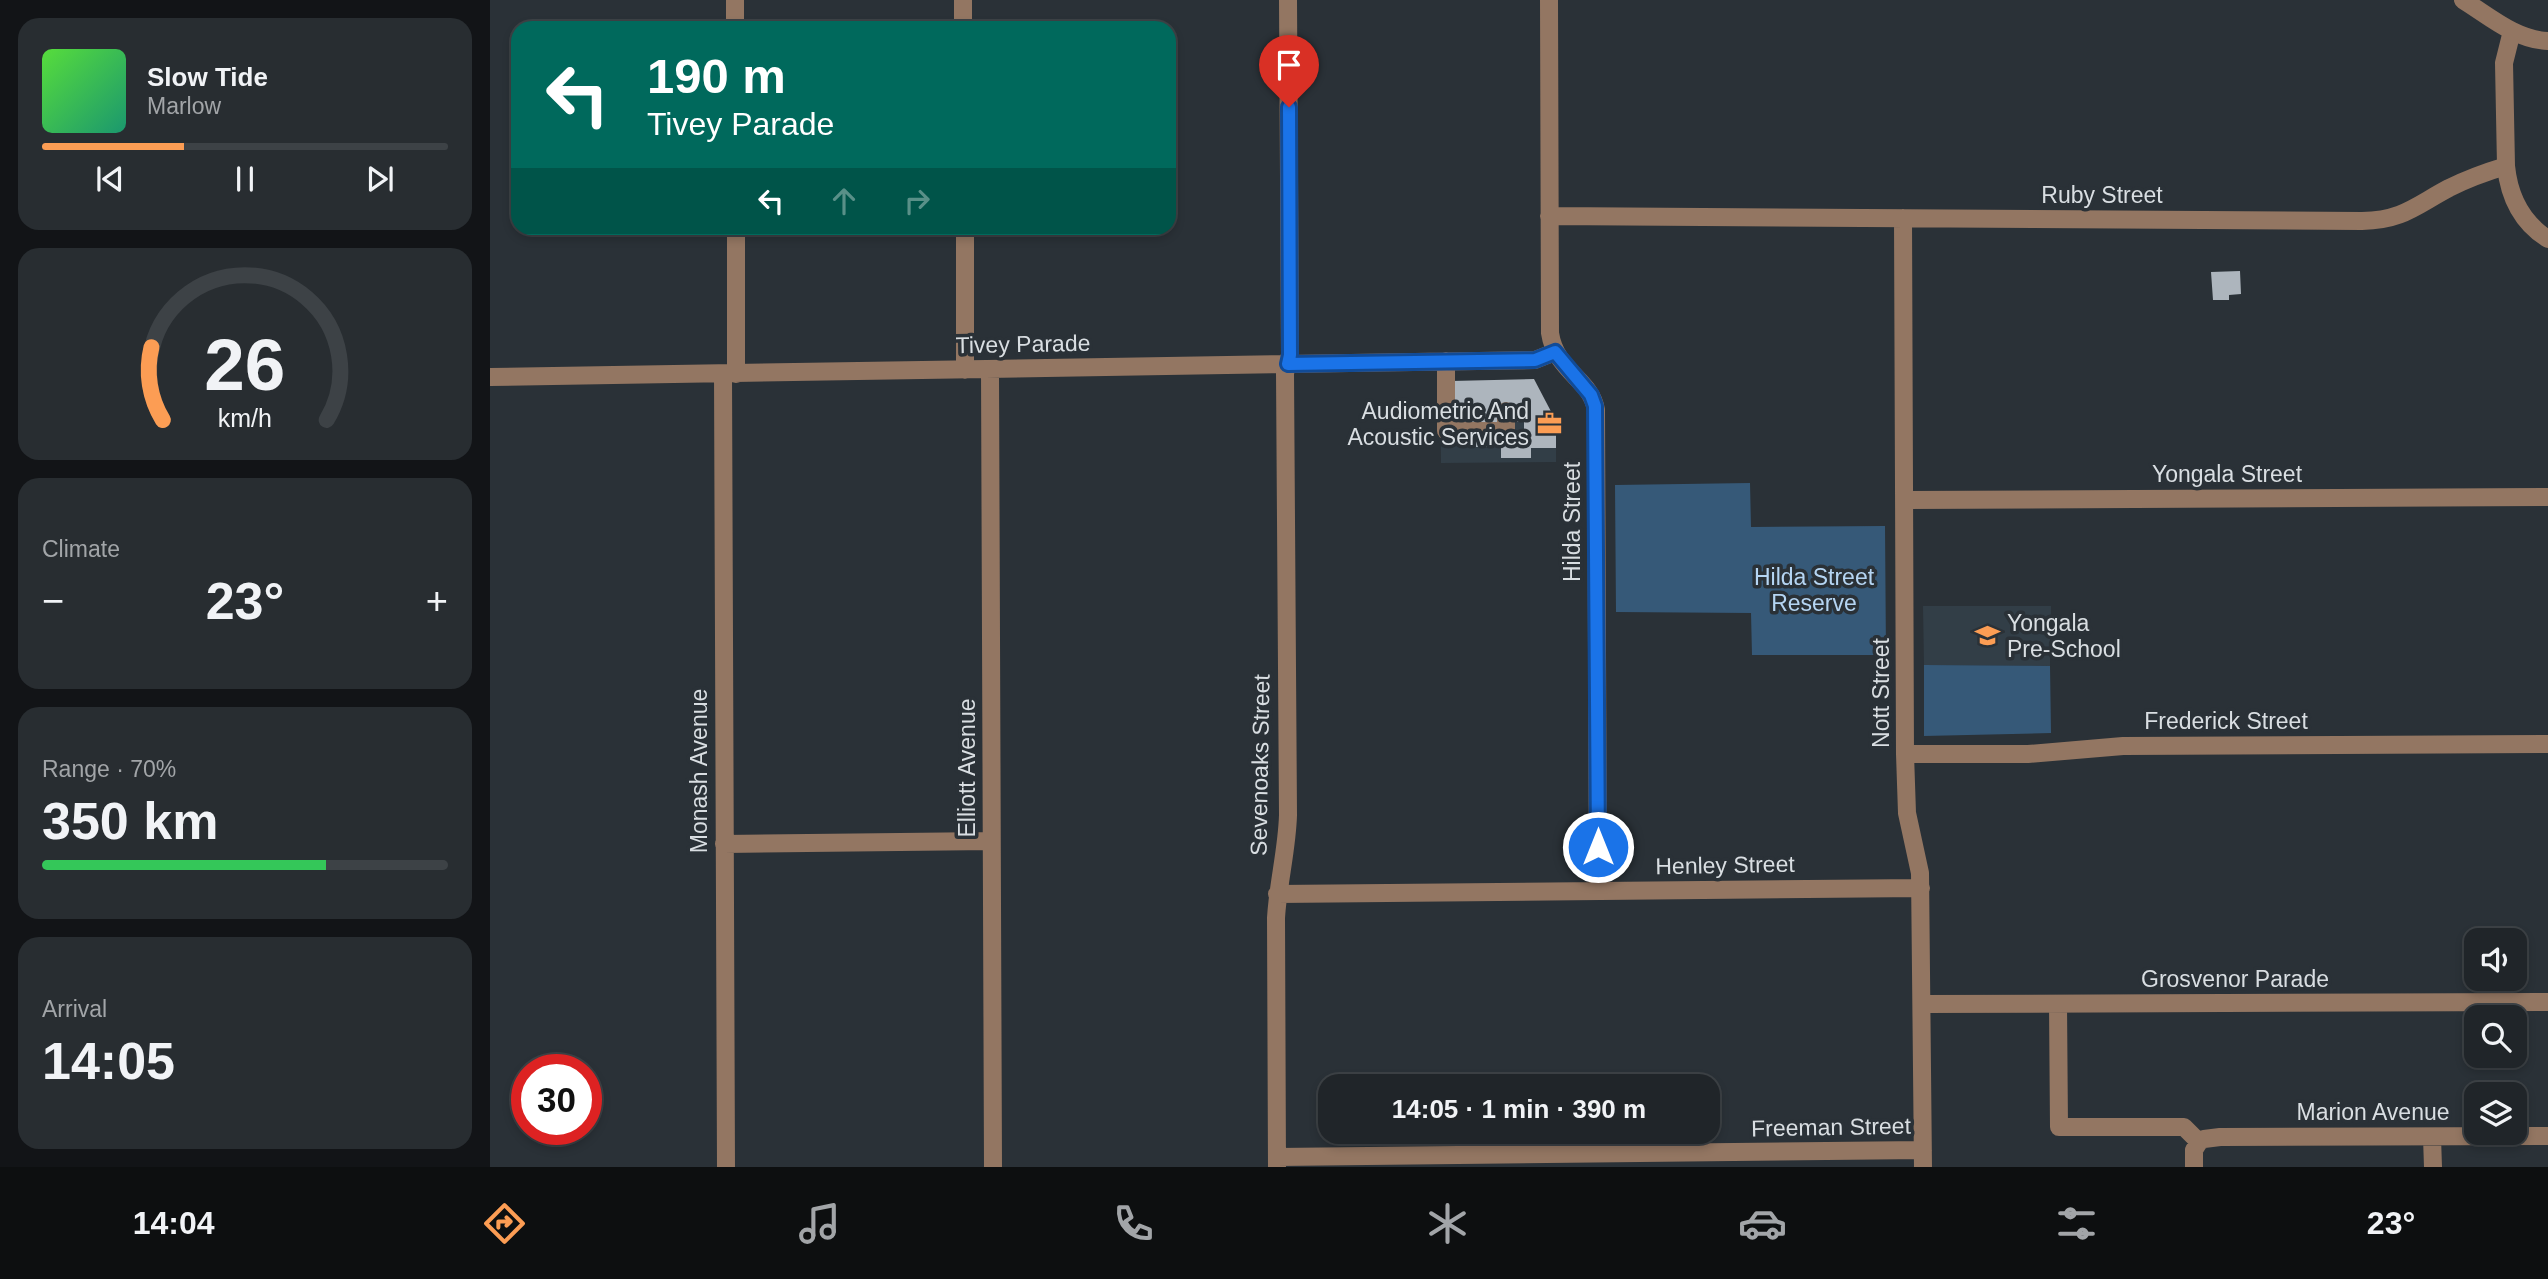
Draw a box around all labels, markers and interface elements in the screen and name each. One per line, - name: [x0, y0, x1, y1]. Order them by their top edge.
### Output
- pin: [1259, 35, 1319, 107]
- icon: arrive: [1270, 46, 1308, 84]
- icon: left: [532, 49, 623, 140]
- text: 190 m: [647, 49, 786, 103]
- text: Slow Tide: [147, 62, 268, 92]
- text: Marlow: [147, 93, 221, 119]
- text: Tivey Parade: [647, 106, 834, 142]
- icon: previous: [91, 160, 129, 198]
- icon: pause: [226, 160, 264, 198]
- icon: next: [361, 160, 399, 198]
- icon: left: [752, 182, 790, 220]
- icon: ahead: [825, 182, 863, 220]
- icon: right: [898, 182, 936, 220]
- street label: Ruby Street: [2041, 182, 2163, 208]
- text: 26: [205, 324, 285, 405]
- street label: Tivey Parade: [955, 330, 1091, 358]
- place label: Audiometric And Acoustic Services: [1347, 398, 1529, 450]
- text: km/h: [218, 403, 272, 431]
- office icon: Audiometric And Acoustic Services: [1535, 410, 1563, 438]
- street label: Hilda Street: [1559, 461, 1585, 582]
- street label: Yongala Street: [2152, 461, 2303, 487]
- text: Climate: [42, 536, 120, 562]
- park label: Hilda Street Reserve: [1754, 564, 1875, 616]
- text: 23°: [206, 572, 284, 630]
- text: −: [42, 580, 64, 622]
- text: +: [426, 580, 448, 622]
- place label: Yongala Pre-School: [2007, 610, 2121, 662]
- school or university icon: Yongala Pre-School: [1973, 622, 2001, 650]
- street label: Nott Street: [1868, 637, 1894, 748]
- street label: Sevenoaks Street: [1245, 673, 1275, 856]
- street label: Monash Avenue: [686, 689, 712, 853]
- street label: Elliott Avenue: [954, 699, 980, 837]
- street label: Frederick Street: [2144, 708, 2308, 734]
- text: Range · 70%: [42, 756, 176, 782]
- text: 350 km: [42, 792, 218, 850]
- position arrow: [1561, 810, 1635, 884]
- street label: Henley Street: [1655, 851, 1795, 879]
- map controls: [2464, 928, 2527, 1145]
- button: sound: [2464, 928, 2527, 991]
- street label: Grosvenor Parade: [2141, 966, 2329, 992]
- text: Arrival: [42, 996, 107, 1022]
- button: search: [2464, 1005, 2527, 1068]
- text: 14:05: [42, 1032, 175, 1090]
- speed limit sign: 30: [511, 1054, 602, 1145]
- button: layers: [2464, 1082, 2527, 1145]
- text: 14:05 · 1 min · 390 m: [1392, 1094, 1646, 1124]
- street label: Marion Avenue: [2296, 1099, 2450, 1125]
- street label: Freeman Street: [1751, 1113, 1912, 1141]
- icon: directions: [480, 1199, 529, 1248]
- icon: music: [795, 1199, 844, 1248]
- icon: phone: [1109, 1199, 1158, 1248]
- icon: climate: [1423, 1199, 1472, 1248]
- icon: car: [1738, 1199, 1787, 1248]
- icon: filters: [2052, 1199, 2101, 1248]
- text: 14:04: [133, 1205, 215, 1241]
- text: 23°: [2367, 1205, 2415, 1241]

